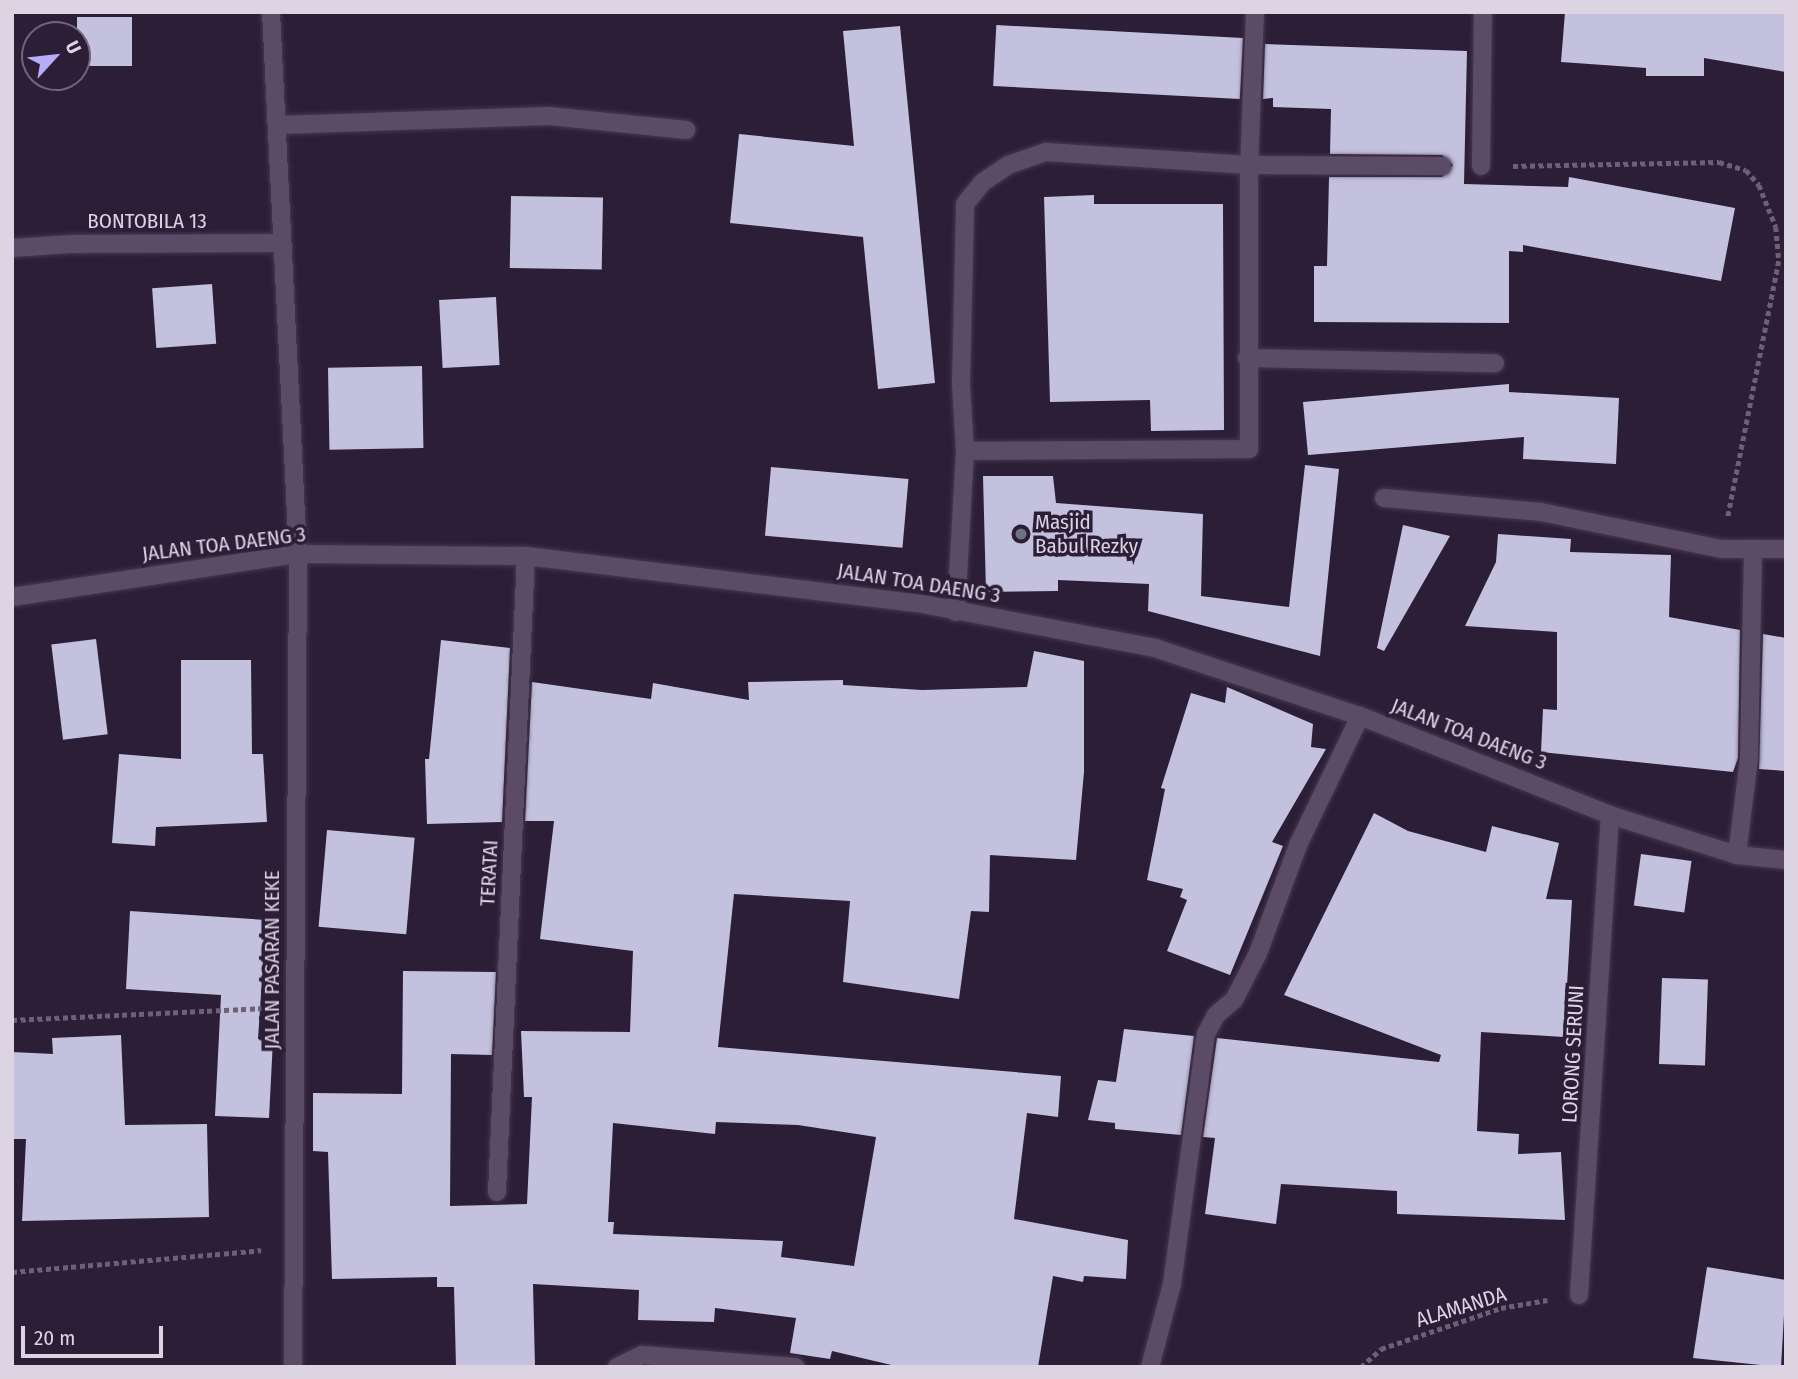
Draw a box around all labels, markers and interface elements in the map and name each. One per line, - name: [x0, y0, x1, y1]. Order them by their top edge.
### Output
- north arrow: [21, 21, 91, 91]
- text: U: [61, 37, 86, 57]
- street label: BONTOBILA 13: [87, 208, 207, 234]
- place label: Masjid Babul Rezky: [1035, 509, 1138, 559]
- street label: JALAN TOA DAENG 3: [141, 521, 307, 567]
- marker: Masjid Babul Rezky: [1013, 526, 1029, 542]
- street label: JALAN TOA DAENG 3: [836, 558, 1002, 608]
- street label: JALAN TOA DAENG 3: [1388, 693, 1550, 775]
- street label: TERATAI: [475, 839, 503, 907]
- street label: JALAN PASARAN KEKE: [259, 870, 285, 1050]
- street label: LORONG SERUNI: [1557, 985, 1589, 1123]
- street label: ALAMANDA: [1413, 1281, 1509, 1333]
- scale bar: [24, 1312, 166, 1356]
- text: 20 m: [34, 1325, 75, 1351]

